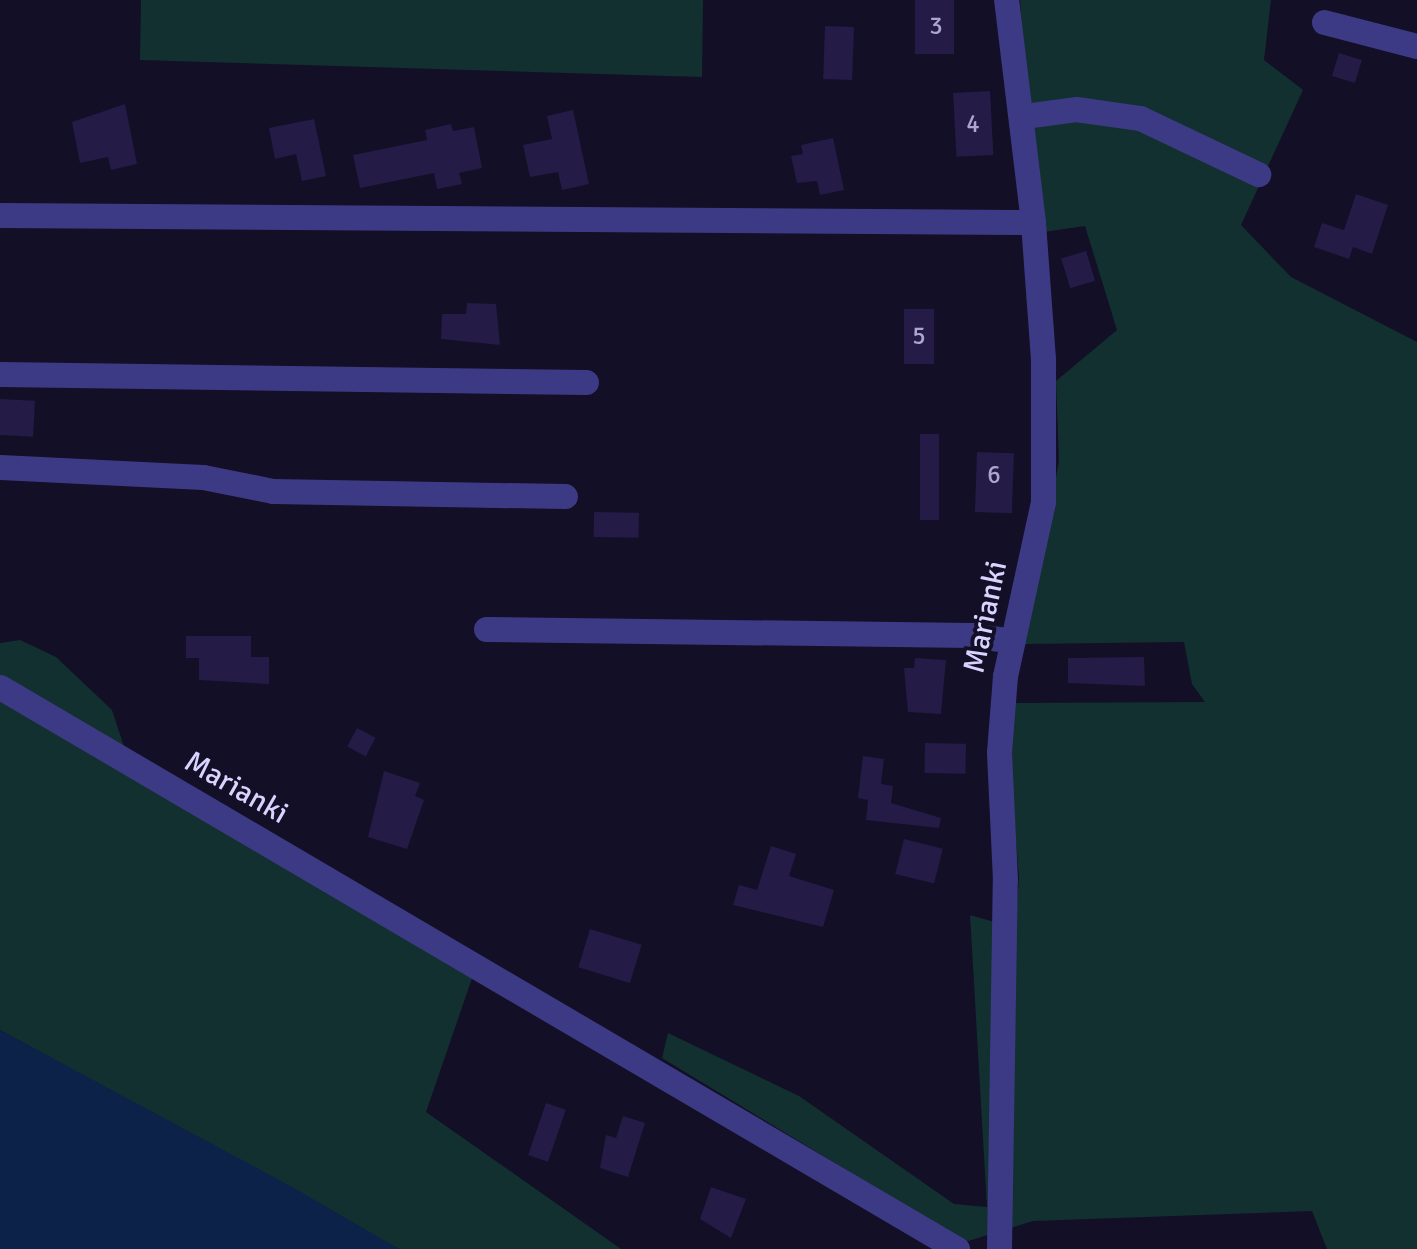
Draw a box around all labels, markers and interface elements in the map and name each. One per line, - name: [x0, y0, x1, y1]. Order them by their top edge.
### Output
- house number: 3: [929, 11, 943, 41]
- house number: 4: [966, 109, 980, 139]
- house number: 5: [912, 321, 926, 351]
- house number: 6: [987, 460, 1001, 490]
- street label: Marianki: [957, 558, 1015, 676]
- street label: Marianki: [178, 744, 294, 832]

